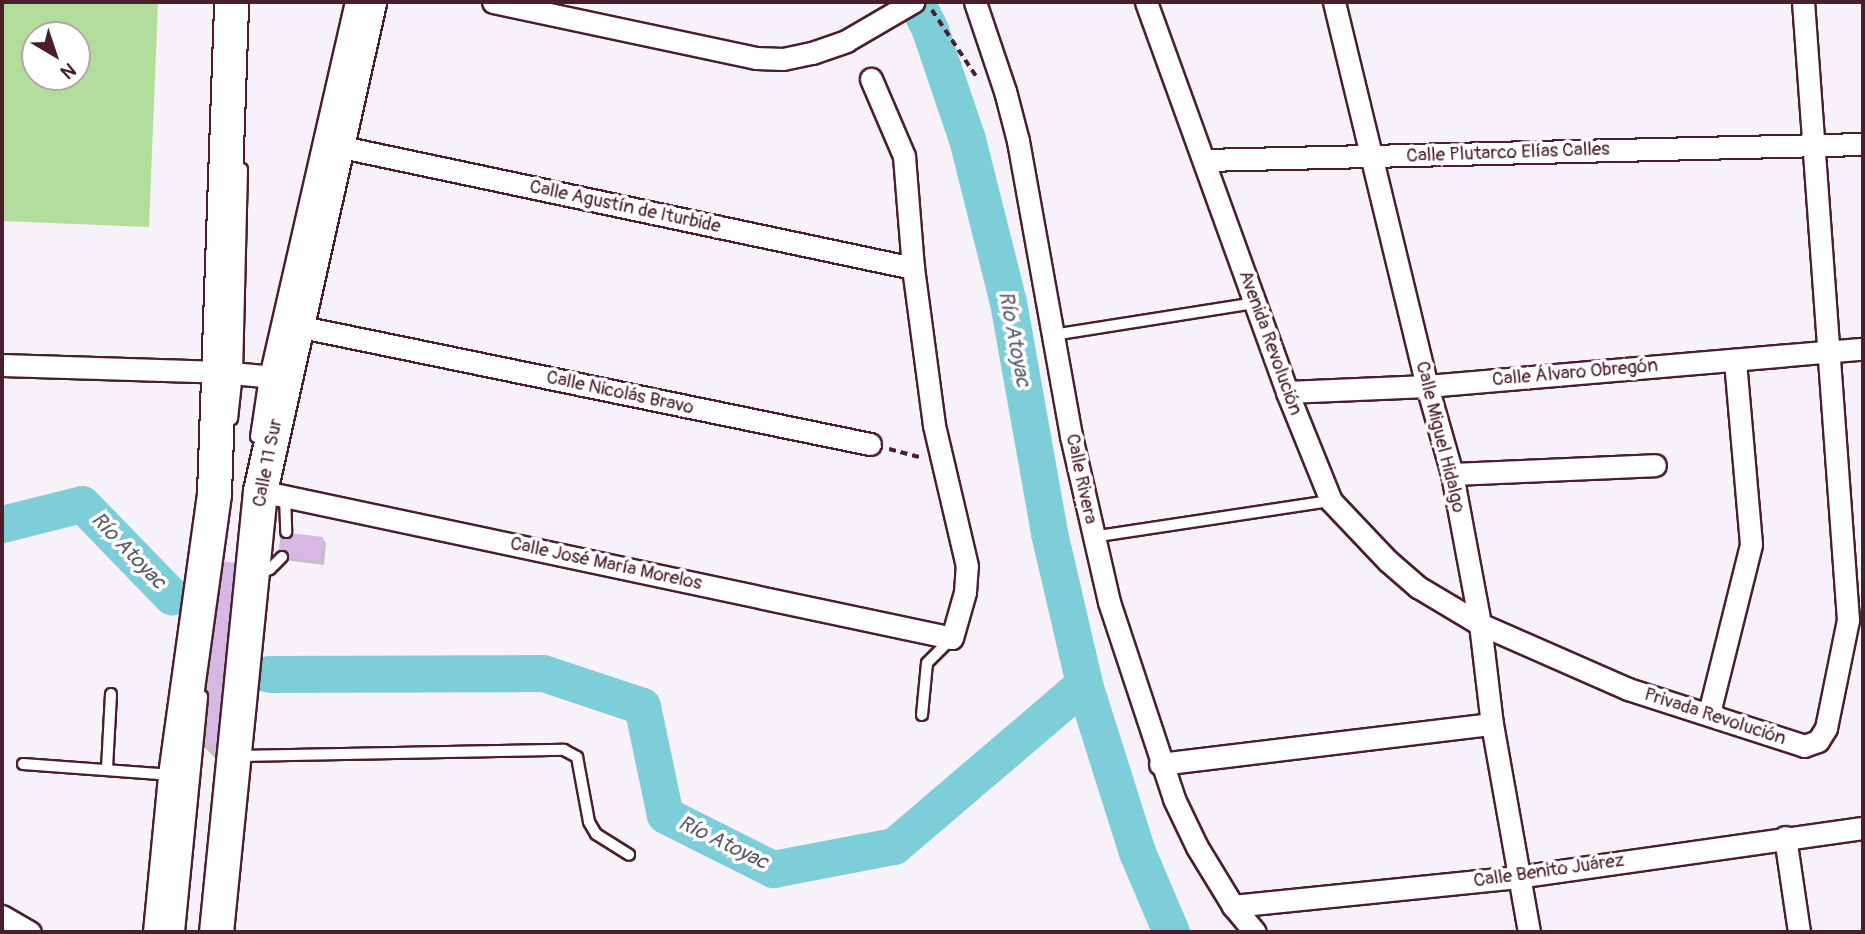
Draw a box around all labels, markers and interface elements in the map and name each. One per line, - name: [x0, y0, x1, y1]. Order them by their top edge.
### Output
- north arrow: [21, 21, 91, 91]
- text: N: [55, 57, 81, 84]
- street label: Calle Plutarco Elías Calles: [1406, 138, 1610, 168]
- street label: Calle Agustín de Iturbide: [527, 176, 723, 238]
- street label: Avenida Revolución: [1233, 267, 1307, 419]
- water label: Río Atoyac: [992, 289, 1036, 389]
- street label: Calle Álvaro Obregón: [1491, 354, 1659, 392]
- street label: Calle Miguel Hidalgo: [1410, 359, 1470, 515]
- street label: Calle Nicolás Bravo: [544, 366, 696, 420]
- street label: Calle 11 Sur: [248, 417, 288, 509]
- street label: Calle Rivera: [1060, 432, 1102, 526]
- water label: Río Atoyac: [85, 507, 171, 595]
- street label: Calle José María Morelos: [508, 533, 704, 595]
- street label: Privada Revolución: [1641, 683, 1789, 751]
- water label: Río Atoyac: [674, 810, 772, 876]
- street label: Calle Benito Juárez: [1472, 849, 1626, 893]

